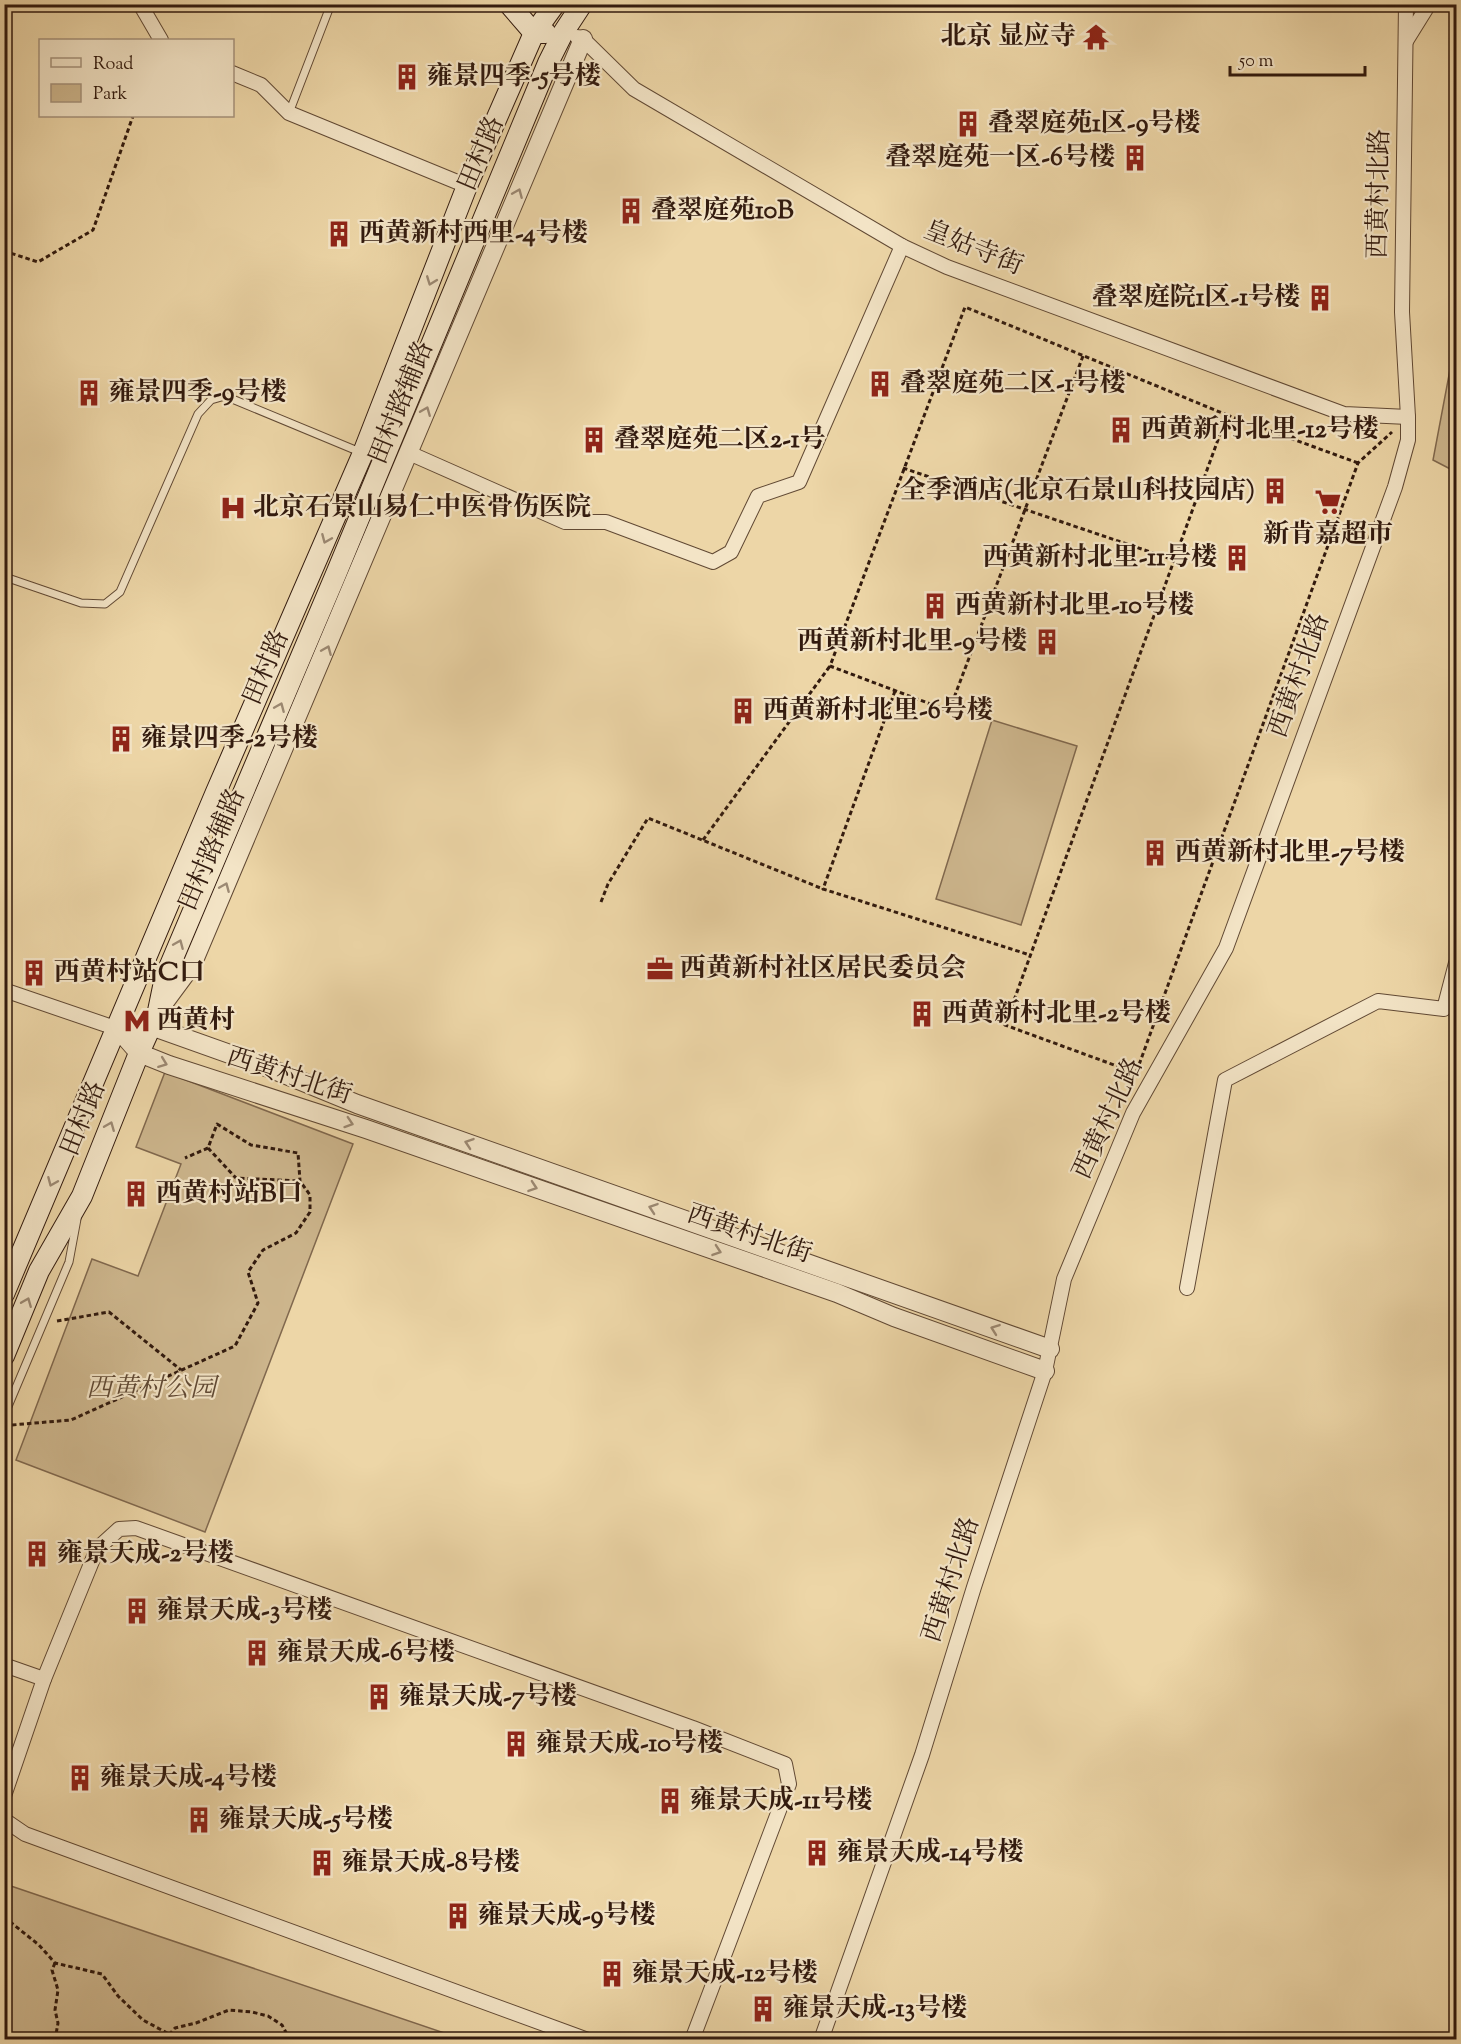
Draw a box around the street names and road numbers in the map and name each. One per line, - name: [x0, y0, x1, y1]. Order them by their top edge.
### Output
- street label: 田村路: [450, 111, 514, 197]
- street label: 西黄村北路: [1360, 129, 1400, 259]
- street label: 皇姑寺街: [918, 212, 1028, 286]
- street label: 田村路辅路: [360, 336, 444, 470]
- street label: 西黄村北路: [1260, 609, 1340, 743]
- street label: 田村路: [235, 625, 299, 711]
- street label: 田村路辅路: [171, 783, 255, 917]
- street label: 西黄村北街: [221, 1039, 357, 1115]
- street label: 西黄村北路: [1065, 1052, 1153, 1186]
- street label: 田村路: [52, 1076, 116, 1162]
- street label: 西黄村北街: [682, 1196, 816, 1274]
- street label: 西黄村北路: [914, 1512, 990, 1648]

